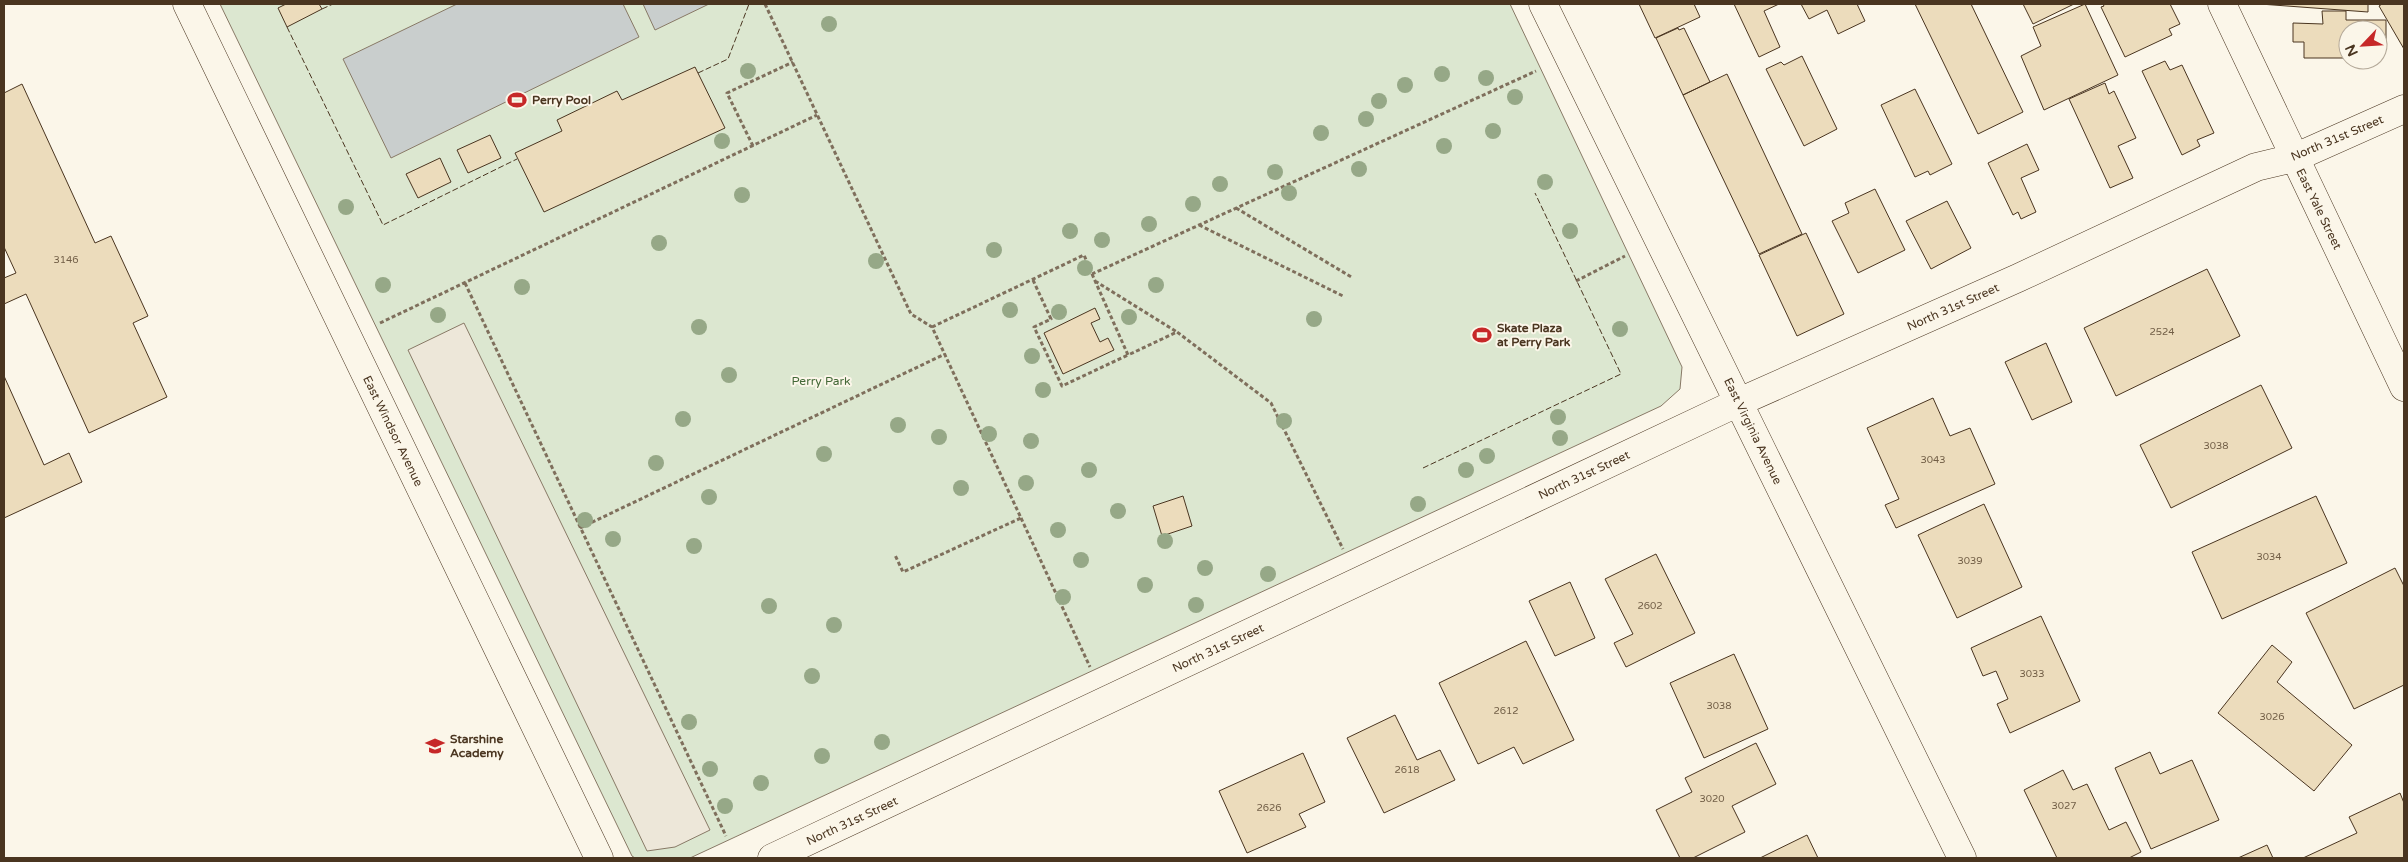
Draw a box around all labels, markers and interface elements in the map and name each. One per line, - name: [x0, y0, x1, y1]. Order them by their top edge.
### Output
- north arrow: [2338, 20, 2388, 70]
- text: N: [2342, 42, 2362, 59]
- sports icon: Perry Pool: [506, 89, 528, 111]
- place label: Perry Pool: [532, 93, 591, 108]
- street label: North 31st Street: [2289, 112, 2386, 164]
- street label: East Yale Street: [2293, 166, 2345, 252]
- house number: 3146: [53, 254, 79, 266]
- street label: North 31st Street: [1905, 280, 2002, 334]
- place label: Skate Plaza at Perry Park: [1497, 321, 1571, 350]
- sports icon: Skate Plaza at Perry Park: [1471, 324, 1493, 346]
- house number: 2524: [2149, 326, 2175, 338]
- street label: East Windsor Avenue: [360, 373, 426, 489]
- park label: Perry Park: [791, 374, 851, 388]
- street label: East Virginia Avenue: [1721, 375, 1785, 487]
- house number: 3038: [2203, 440, 2229, 452]
- street label: North 31st Street: [1536, 448, 1632, 502]
- house number: 3043: [1920, 454, 1946, 466]
- house number: 3034: [2256, 551, 2282, 563]
- house number: 3039: [1957, 555, 1983, 567]
- house number: 2602: [1637, 600, 1663, 612]
- street label: North 31st Street: [1170, 621, 1266, 675]
- house number: 3033: [2019, 668, 2045, 680]
- house number: 3038: [1706, 700, 1732, 712]
- house number: 2612: [1493, 705, 1519, 717]
- house number: 3026: [2259, 711, 2285, 723]
- place label: Starshine Academy: [450, 732, 504, 761]
- school or university icon: Starshine Academy: [424, 735, 446, 757]
- house number: 2618: [1394, 764, 1420, 776]
- house number: 3020: [1699, 793, 1725, 805]
- street label: North 31st Street: [804, 794, 900, 848]
- house number: 3027: [2051, 800, 2077, 812]
- house number: 2626: [1256, 802, 1282, 814]

